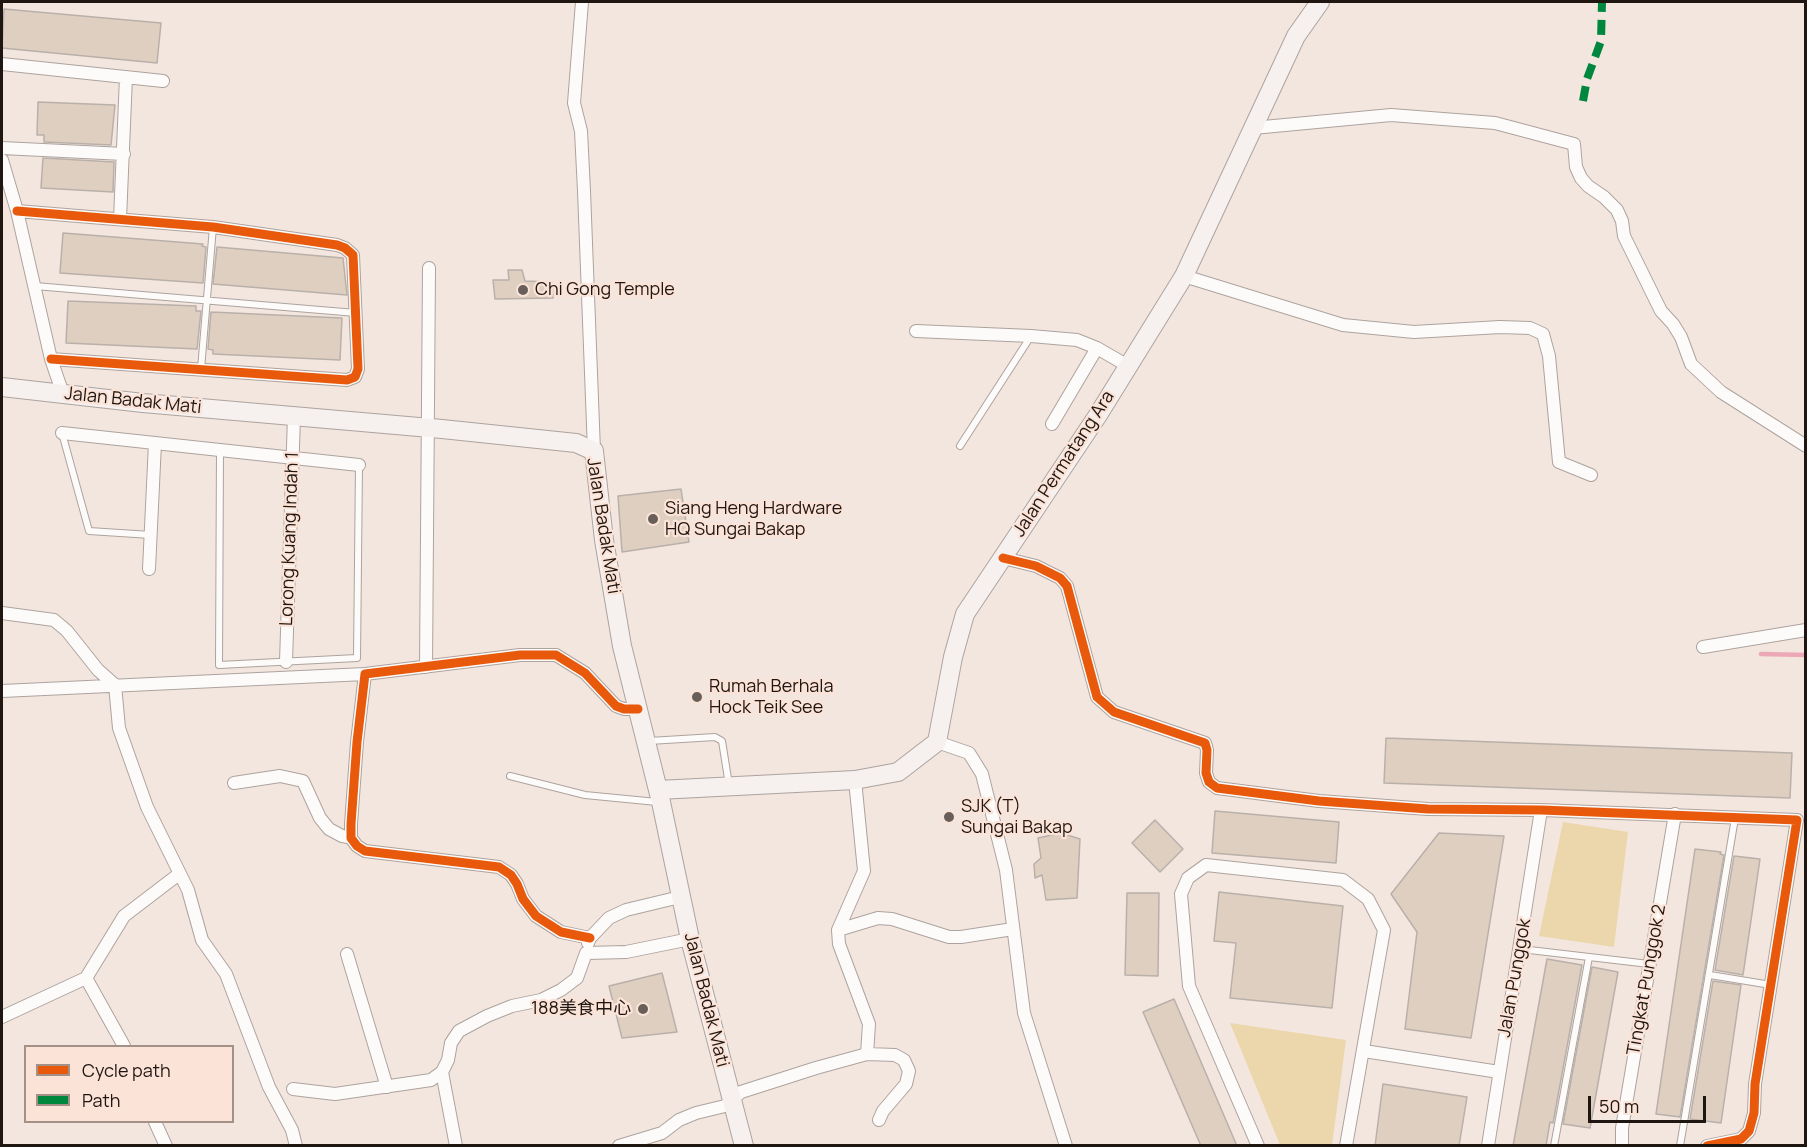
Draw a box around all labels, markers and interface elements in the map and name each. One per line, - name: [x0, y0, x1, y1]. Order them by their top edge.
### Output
- place label: Chi Gong Temple: [535, 279, 675, 301]
- marker: Chi Gong Temple: [516, 283, 530, 297]
- street label: Jalan Badak Mati: [63, 383, 203, 419]
- street label: Jalan Permatang Ara: [1009, 387, 1119, 541]
- street label: Lorong Kuang Indah 1: [276, 452, 304, 626]
- street label: Jalan Badak Mati: [582, 456, 624, 596]
- place label: Siang Heng Hardware HQ Sungai Bakap: [665, 498, 842, 540]
- marker: Siang Heng Hardware HQ Sungai Bakap: [646, 512, 660, 526]
- place label: Rumah Berhala Hock Teik See: [709, 676, 834, 718]
- marker: Rumah Berhala Hock Teik See: [690, 690, 704, 704]
- place label: SJK (T) Sungai Bakap: [961, 796, 1073, 838]
- marker: SJK (T) Sungai Bakap: [942, 810, 956, 824]
- street label: Tingkat Punggok 2: [1623, 903, 1671, 1057]
- street label: Jalan Punggok: [1494, 917, 1536, 1039]
- street label: Jalan Badak Mati: [679, 931, 733, 1069]
- place label: 188美食中心: [531, 998, 631, 1020]
- marker: 188美食中心: [636, 1002, 650, 1016]
- legend: [24, 1045, 234, 1123]
- text: Cycle path: [82, 1058, 171, 1082]
- scale bar: [1591, 1084, 1710, 1122]
- text: Path: [82, 1088, 120, 1112]
- text: 50 m: [1599, 1094, 1639, 1118]

